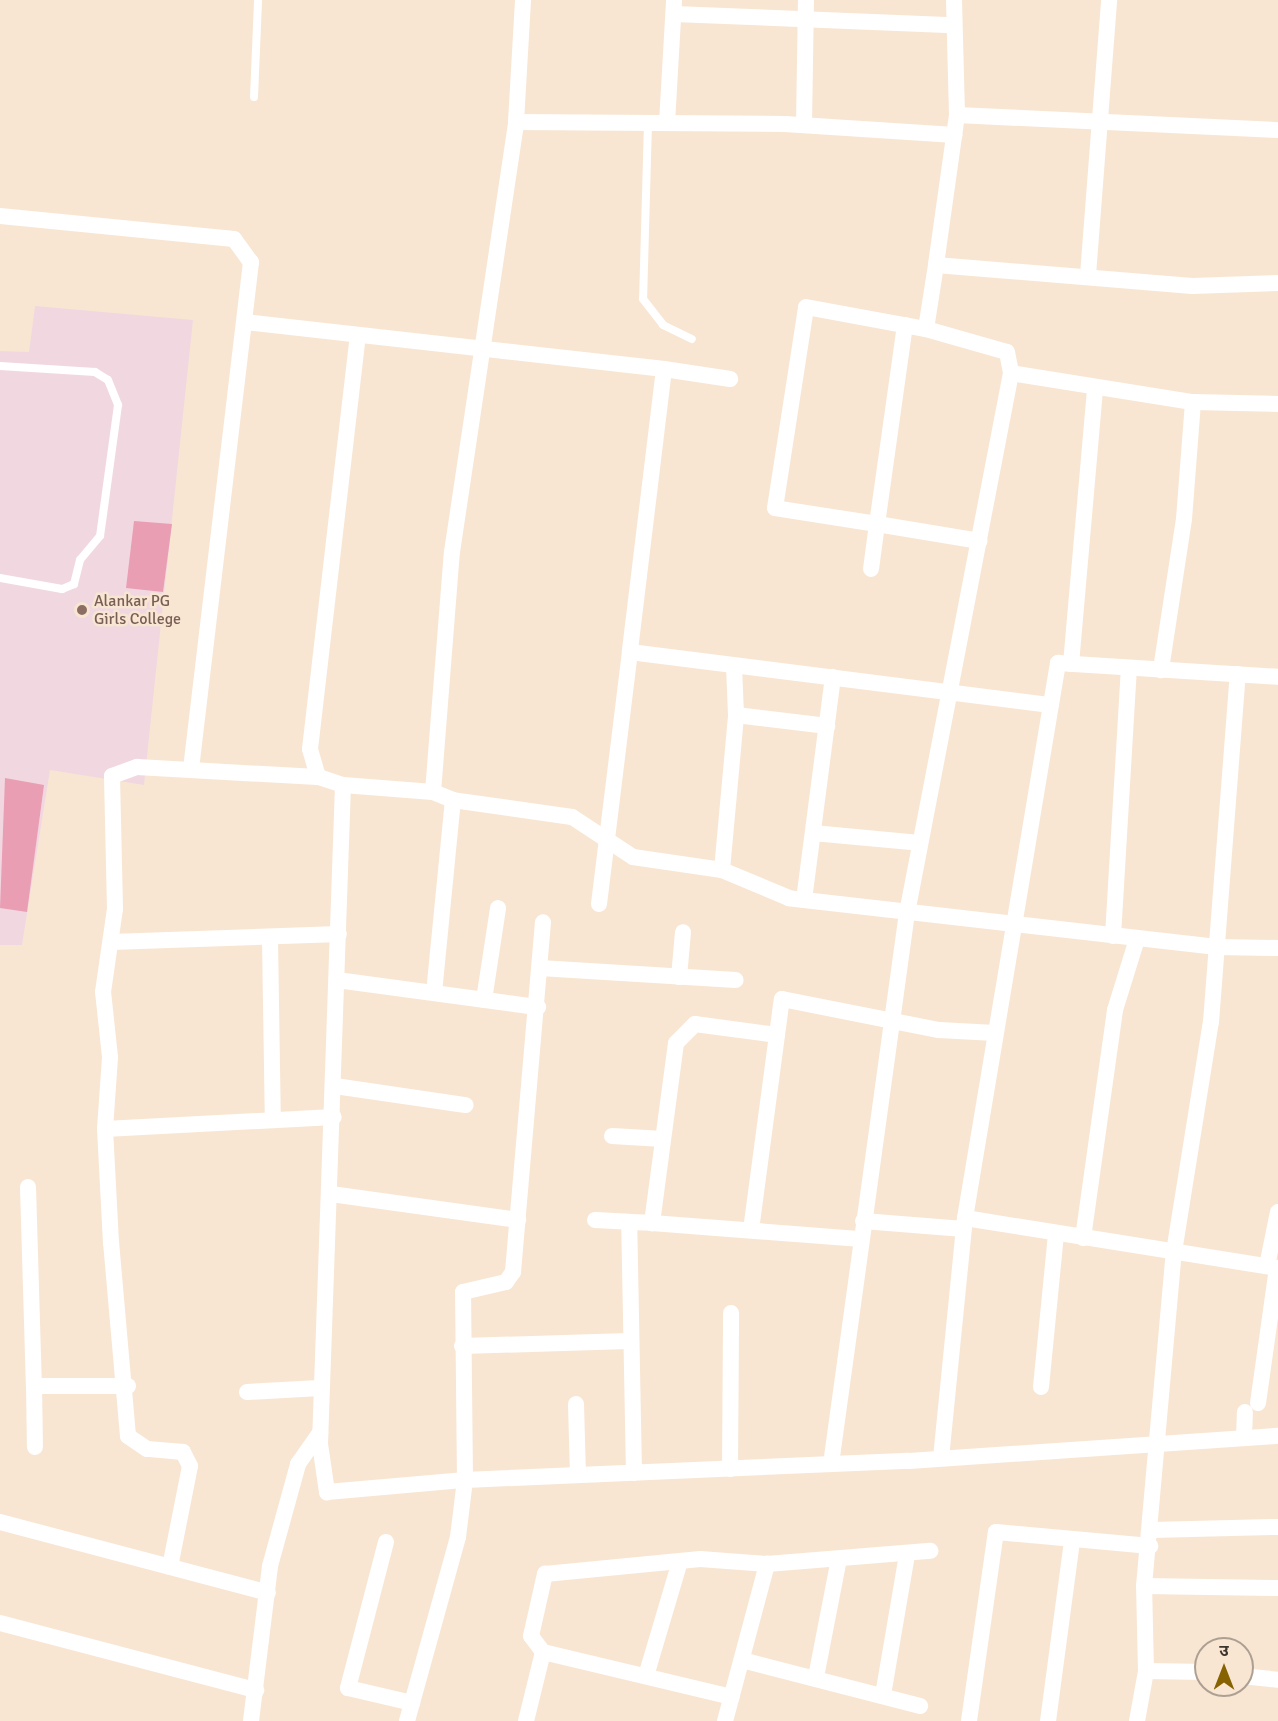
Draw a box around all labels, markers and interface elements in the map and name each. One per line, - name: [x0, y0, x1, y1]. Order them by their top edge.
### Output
- place label: Alankar PG Girls College: [94, 591, 181, 629]
- marker: Alankar PG Girls College: [75, 603, 89, 617]
- north arrow: [1194, 1637, 1254, 1697]
- text: उ: [1219, 1641, 1229, 1661]

